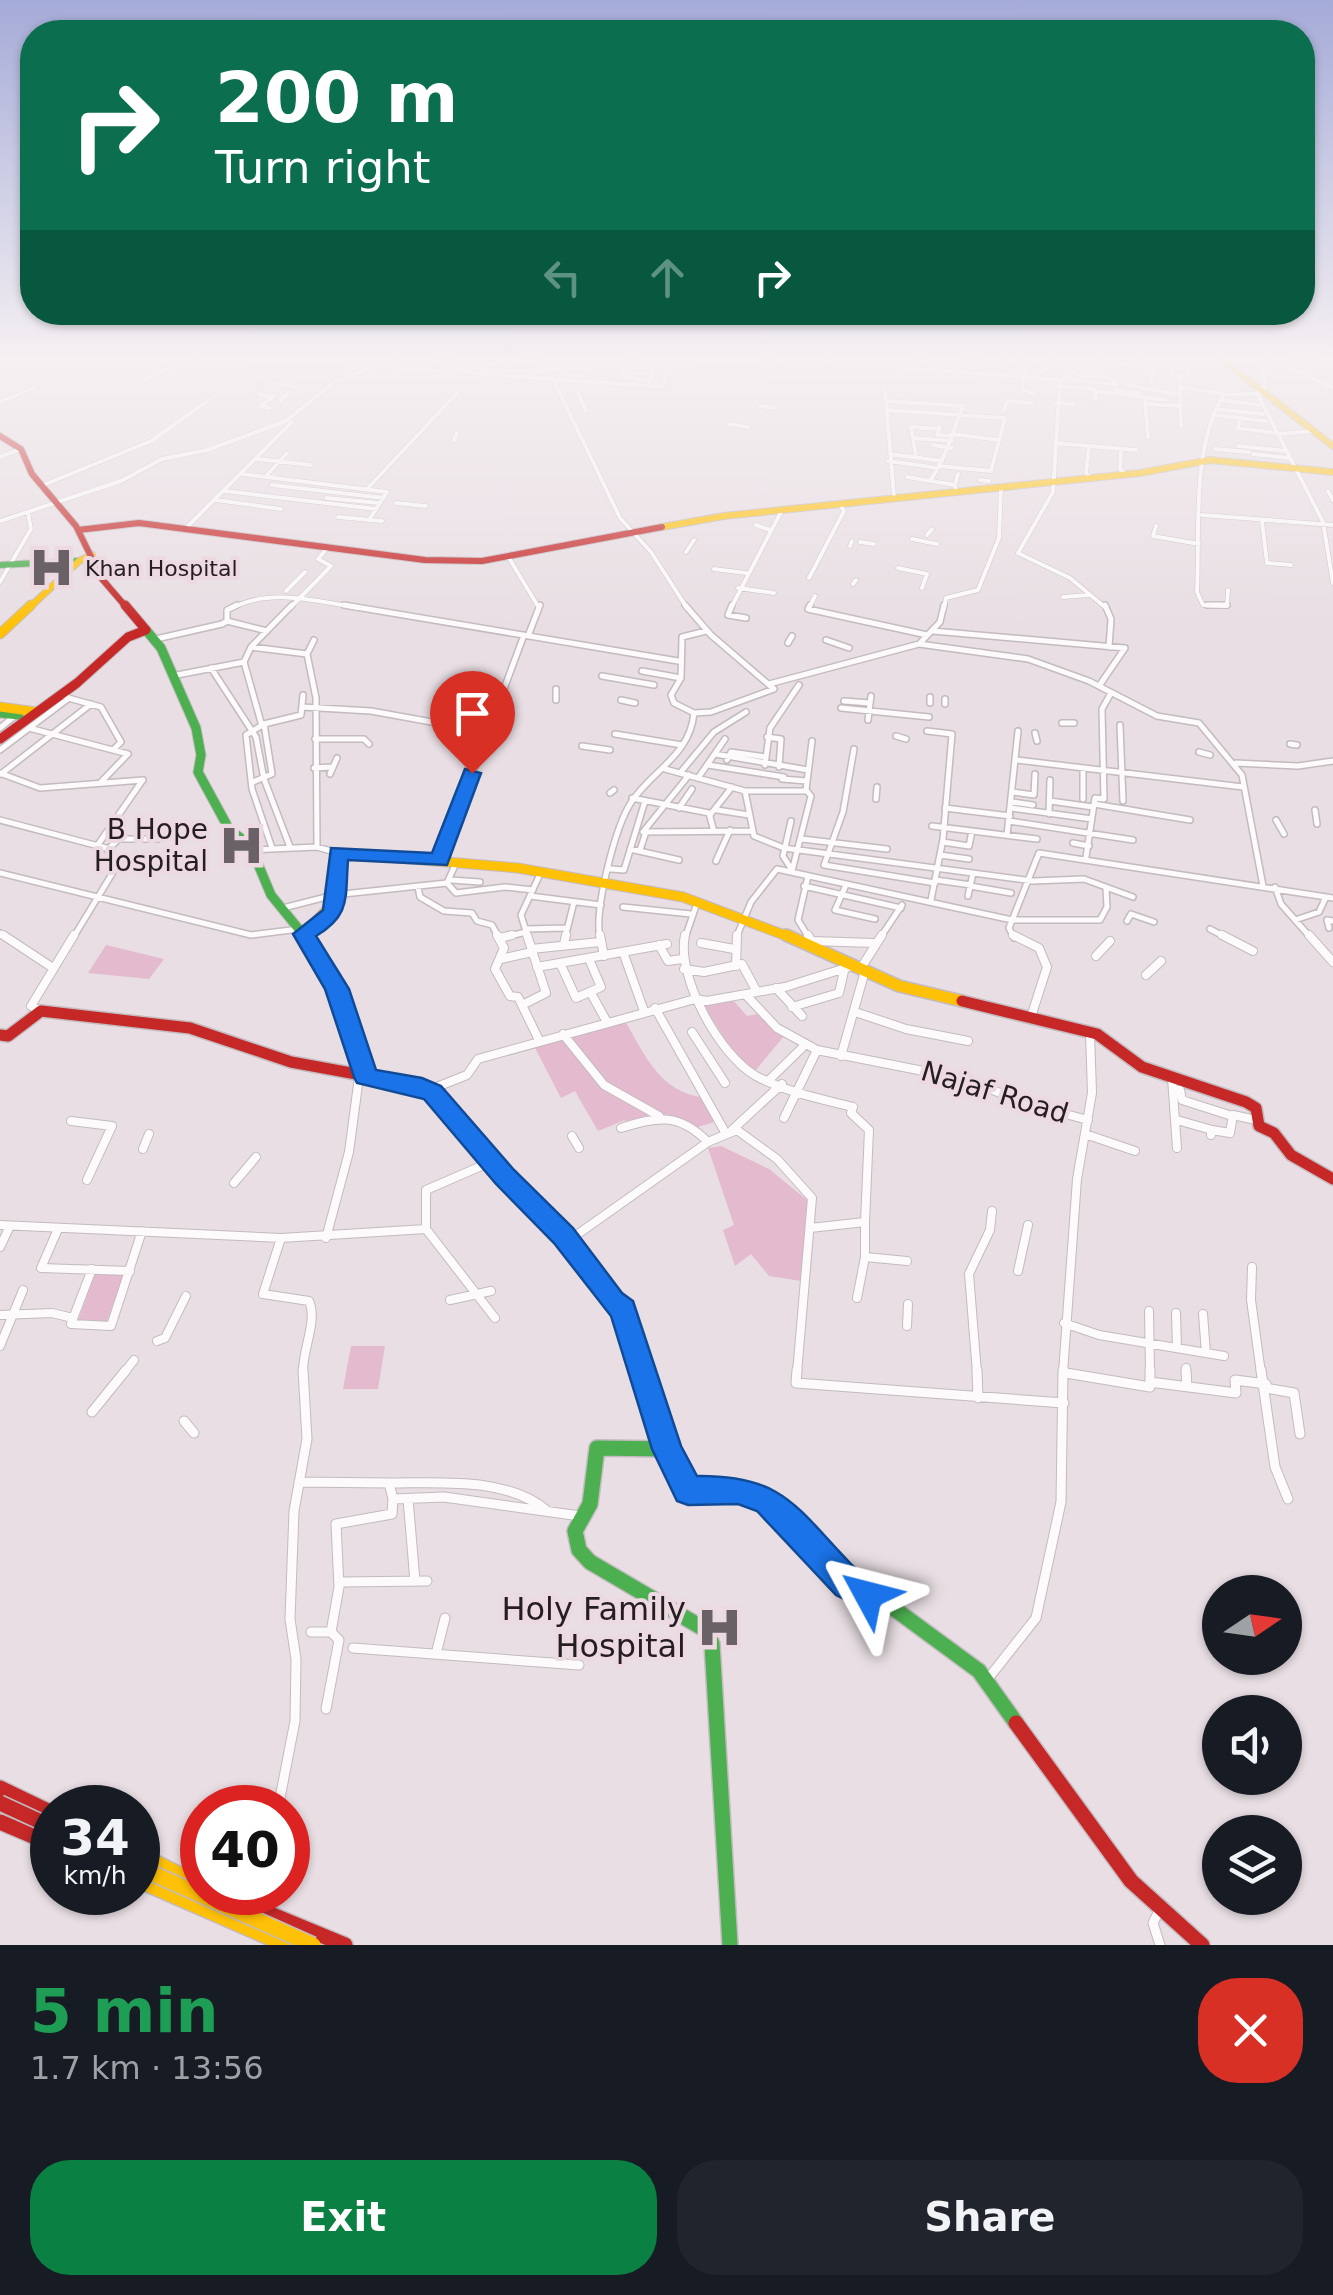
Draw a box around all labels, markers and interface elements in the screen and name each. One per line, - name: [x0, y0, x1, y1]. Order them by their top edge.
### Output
- text: 200 m: [215, 57, 458, 139]
- icon: right: [50, 60, 180, 190]
- text: Turn right: [215, 141, 430, 194]
- icon: left: [535, 250, 590, 305]
- icon: ahead: [640, 250, 695, 305]
- icon: right: [745, 250, 800, 305]
- hospital icon: Khan Hospital: [28, 544, 76, 592]
- place label: Khan Hospital: [85, 556, 238, 581]
- pin: [430, 671, 515, 774]
- icon: arrive: [445, 686, 500, 741]
- place label: B Hope Hospital: [94, 813, 208, 878]
- hospital icon: B Hope Hospital: [217, 821, 265, 869]
- street label: Najaf Road: [917, 1054, 1072, 1130]
- position arrow: [816, 1543, 920, 1647]
- north arrow: [1202, 1575, 1302, 1675]
- map controls: [1202, 1575, 1302, 1915]
- place label: Holy Family Hospital: [501, 1590, 686, 1665]
- hospital icon: Holy Family Hospital: [695, 1603, 743, 1651]
- button: sound: [1202, 1695, 1302, 1795]
- speed limit sign: 40: [180, 1785, 310, 1915]
- text: 34: [60, 1809, 130, 1867]
- button: layers: [1202, 1815, 1302, 1915]
- text: km/h: [63, 1861, 127, 1890]
- text: 5 min: [30, 1976, 218, 2046]
- button: close: [1198, 1978, 1303, 2083]
- text: 1.7 km · 13:56: [30, 2049, 264, 2087]
- button: Exit: [30, 2160, 657, 2275]
- button: Share: [677, 2160, 1303, 2275]

